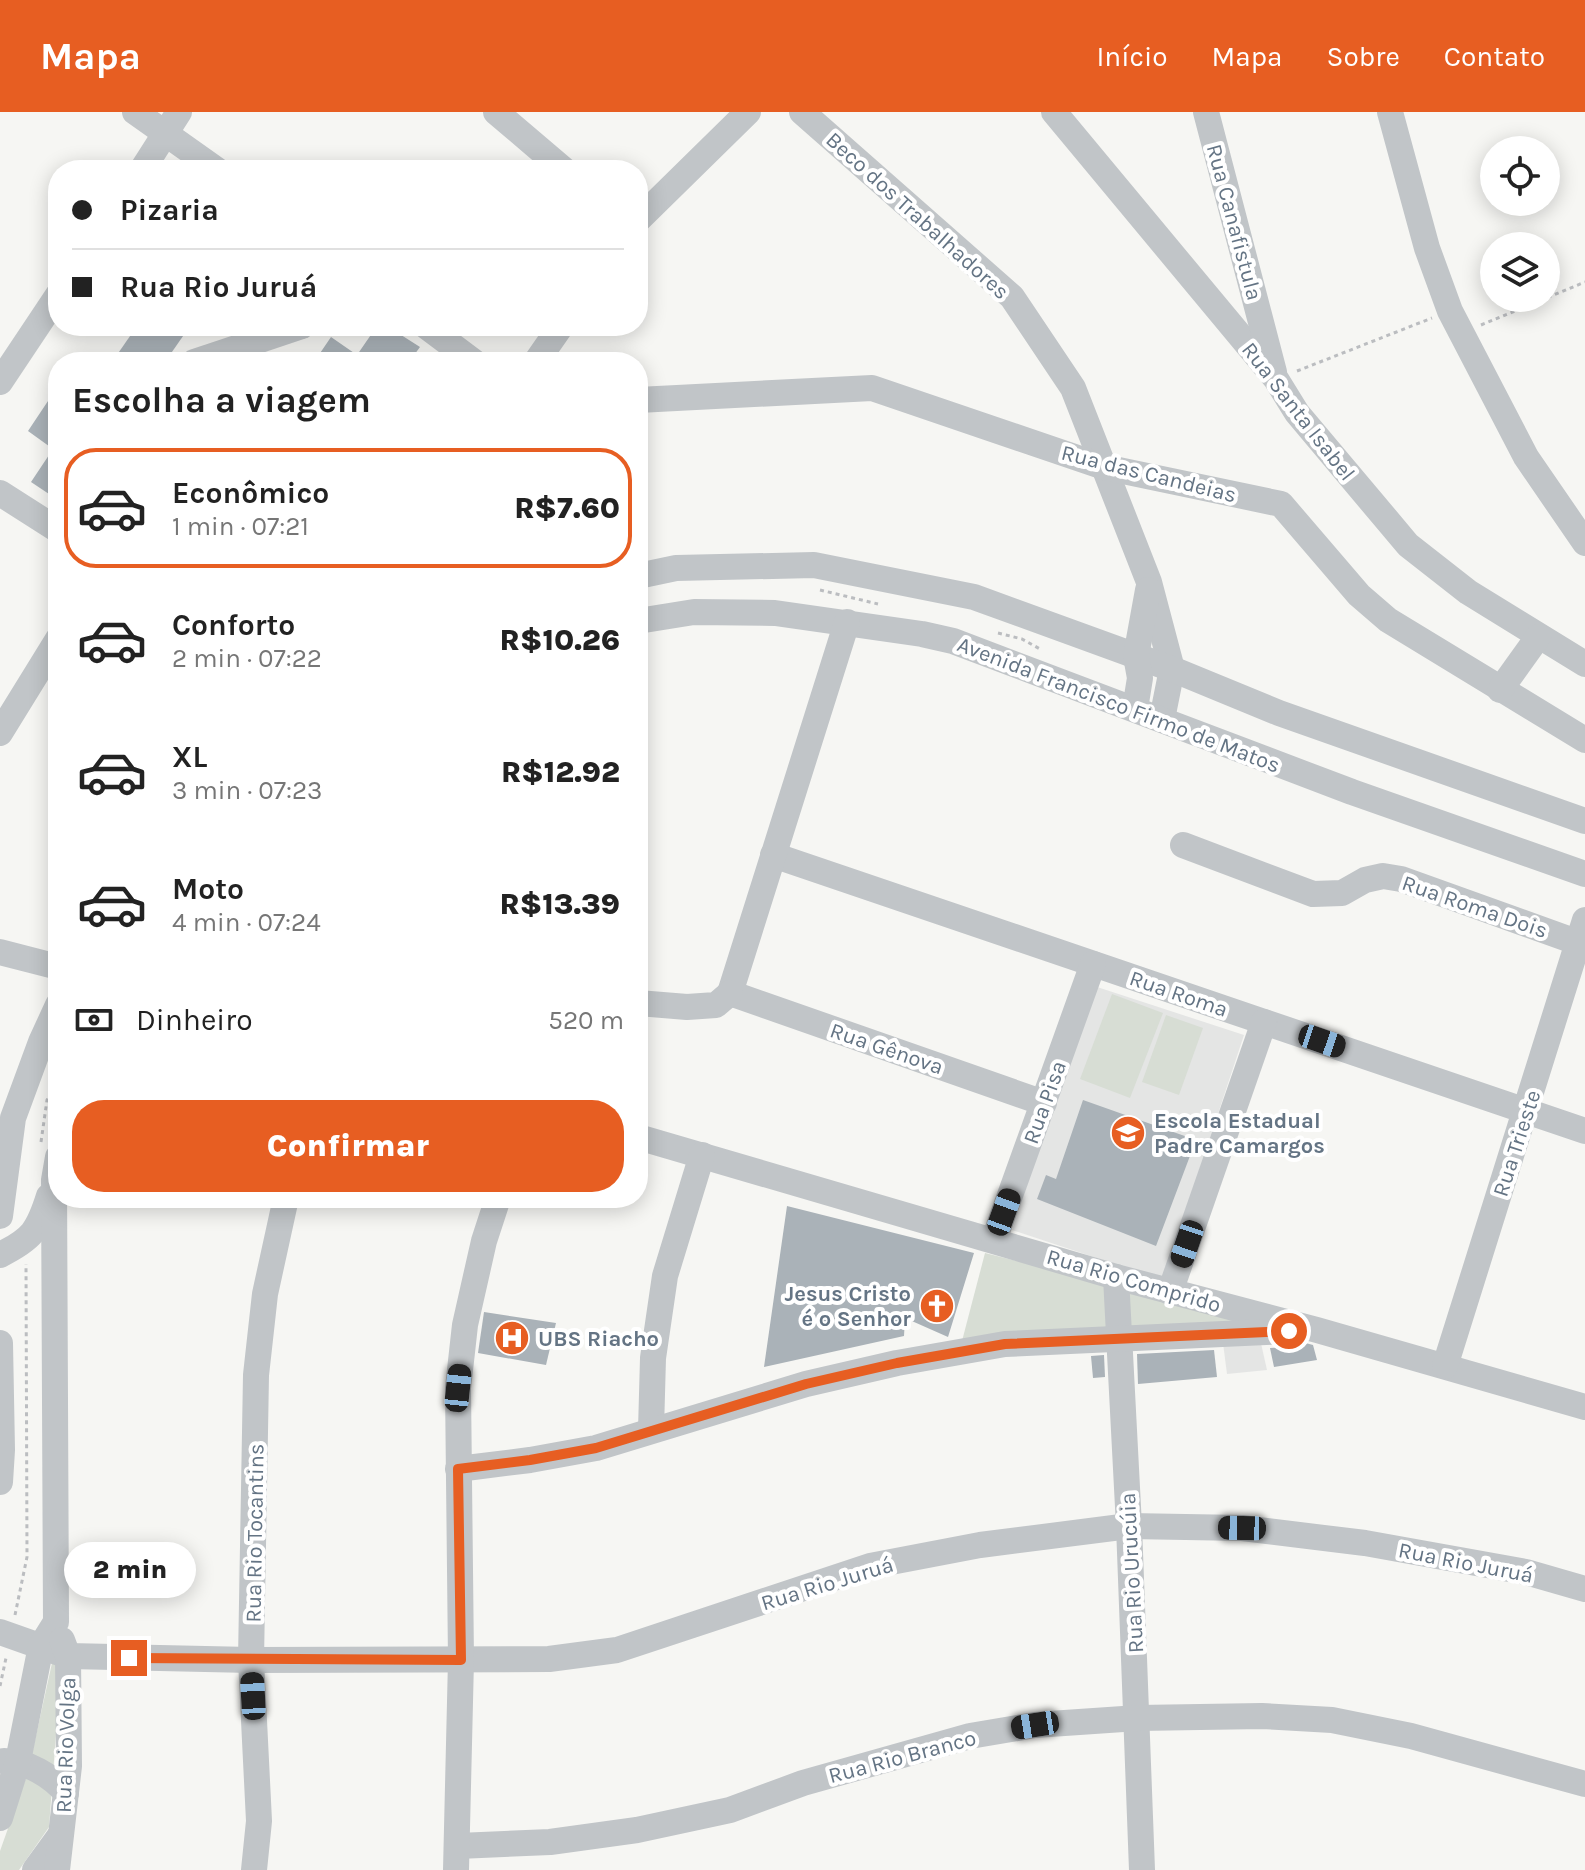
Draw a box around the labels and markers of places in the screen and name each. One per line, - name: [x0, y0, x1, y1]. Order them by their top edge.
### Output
- place label: Escola Estadual Padre Camargos: [1154, 1108, 1325, 1159]
- school or university icon: Escola Estadual Padre Camargos: [1109, 1114, 1147, 1152]
- place label: Jesus Cristo é o Senhor: [784, 1281, 911, 1332]
- church icon: Jesus Cristo é o Senhor: [918, 1287, 956, 1325]
- hospital icon: UBS Riacho: [493, 1319, 531, 1357]
- place label: UBS Riacho: [538, 1326, 659, 1352]

